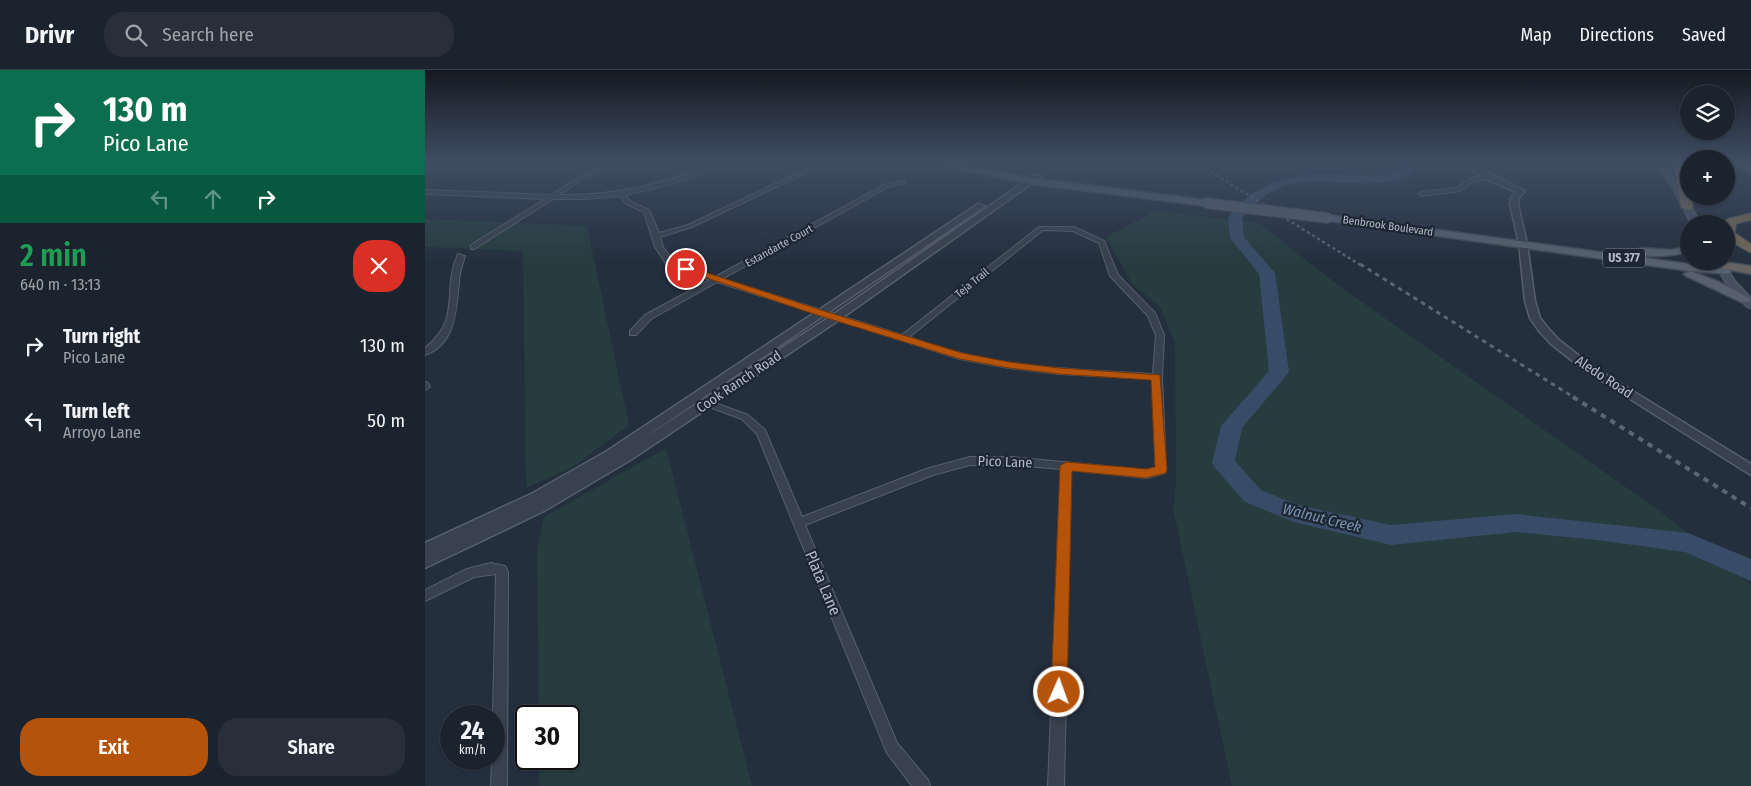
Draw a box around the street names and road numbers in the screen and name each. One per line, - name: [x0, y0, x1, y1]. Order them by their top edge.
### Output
- street label: Benbrook Boulevard: [1342, 213, 1434, 239]
- street label: Estandarte Court: [743, 222, 815, 270]
- road number: US 377: [1603, 248, 1645, 268]
- street label: Teja Trail: [952, 265, 992, 301]
- street label: Cook Ranch Road: [693, 347, 785, 417]
- street label: Aledo Road: [1572, 352, 1636, 402]
- street label: Pico Lane: [977, 453, 1033, 471]
- street label: Plata Lane: [801, 548, 845, 618]

